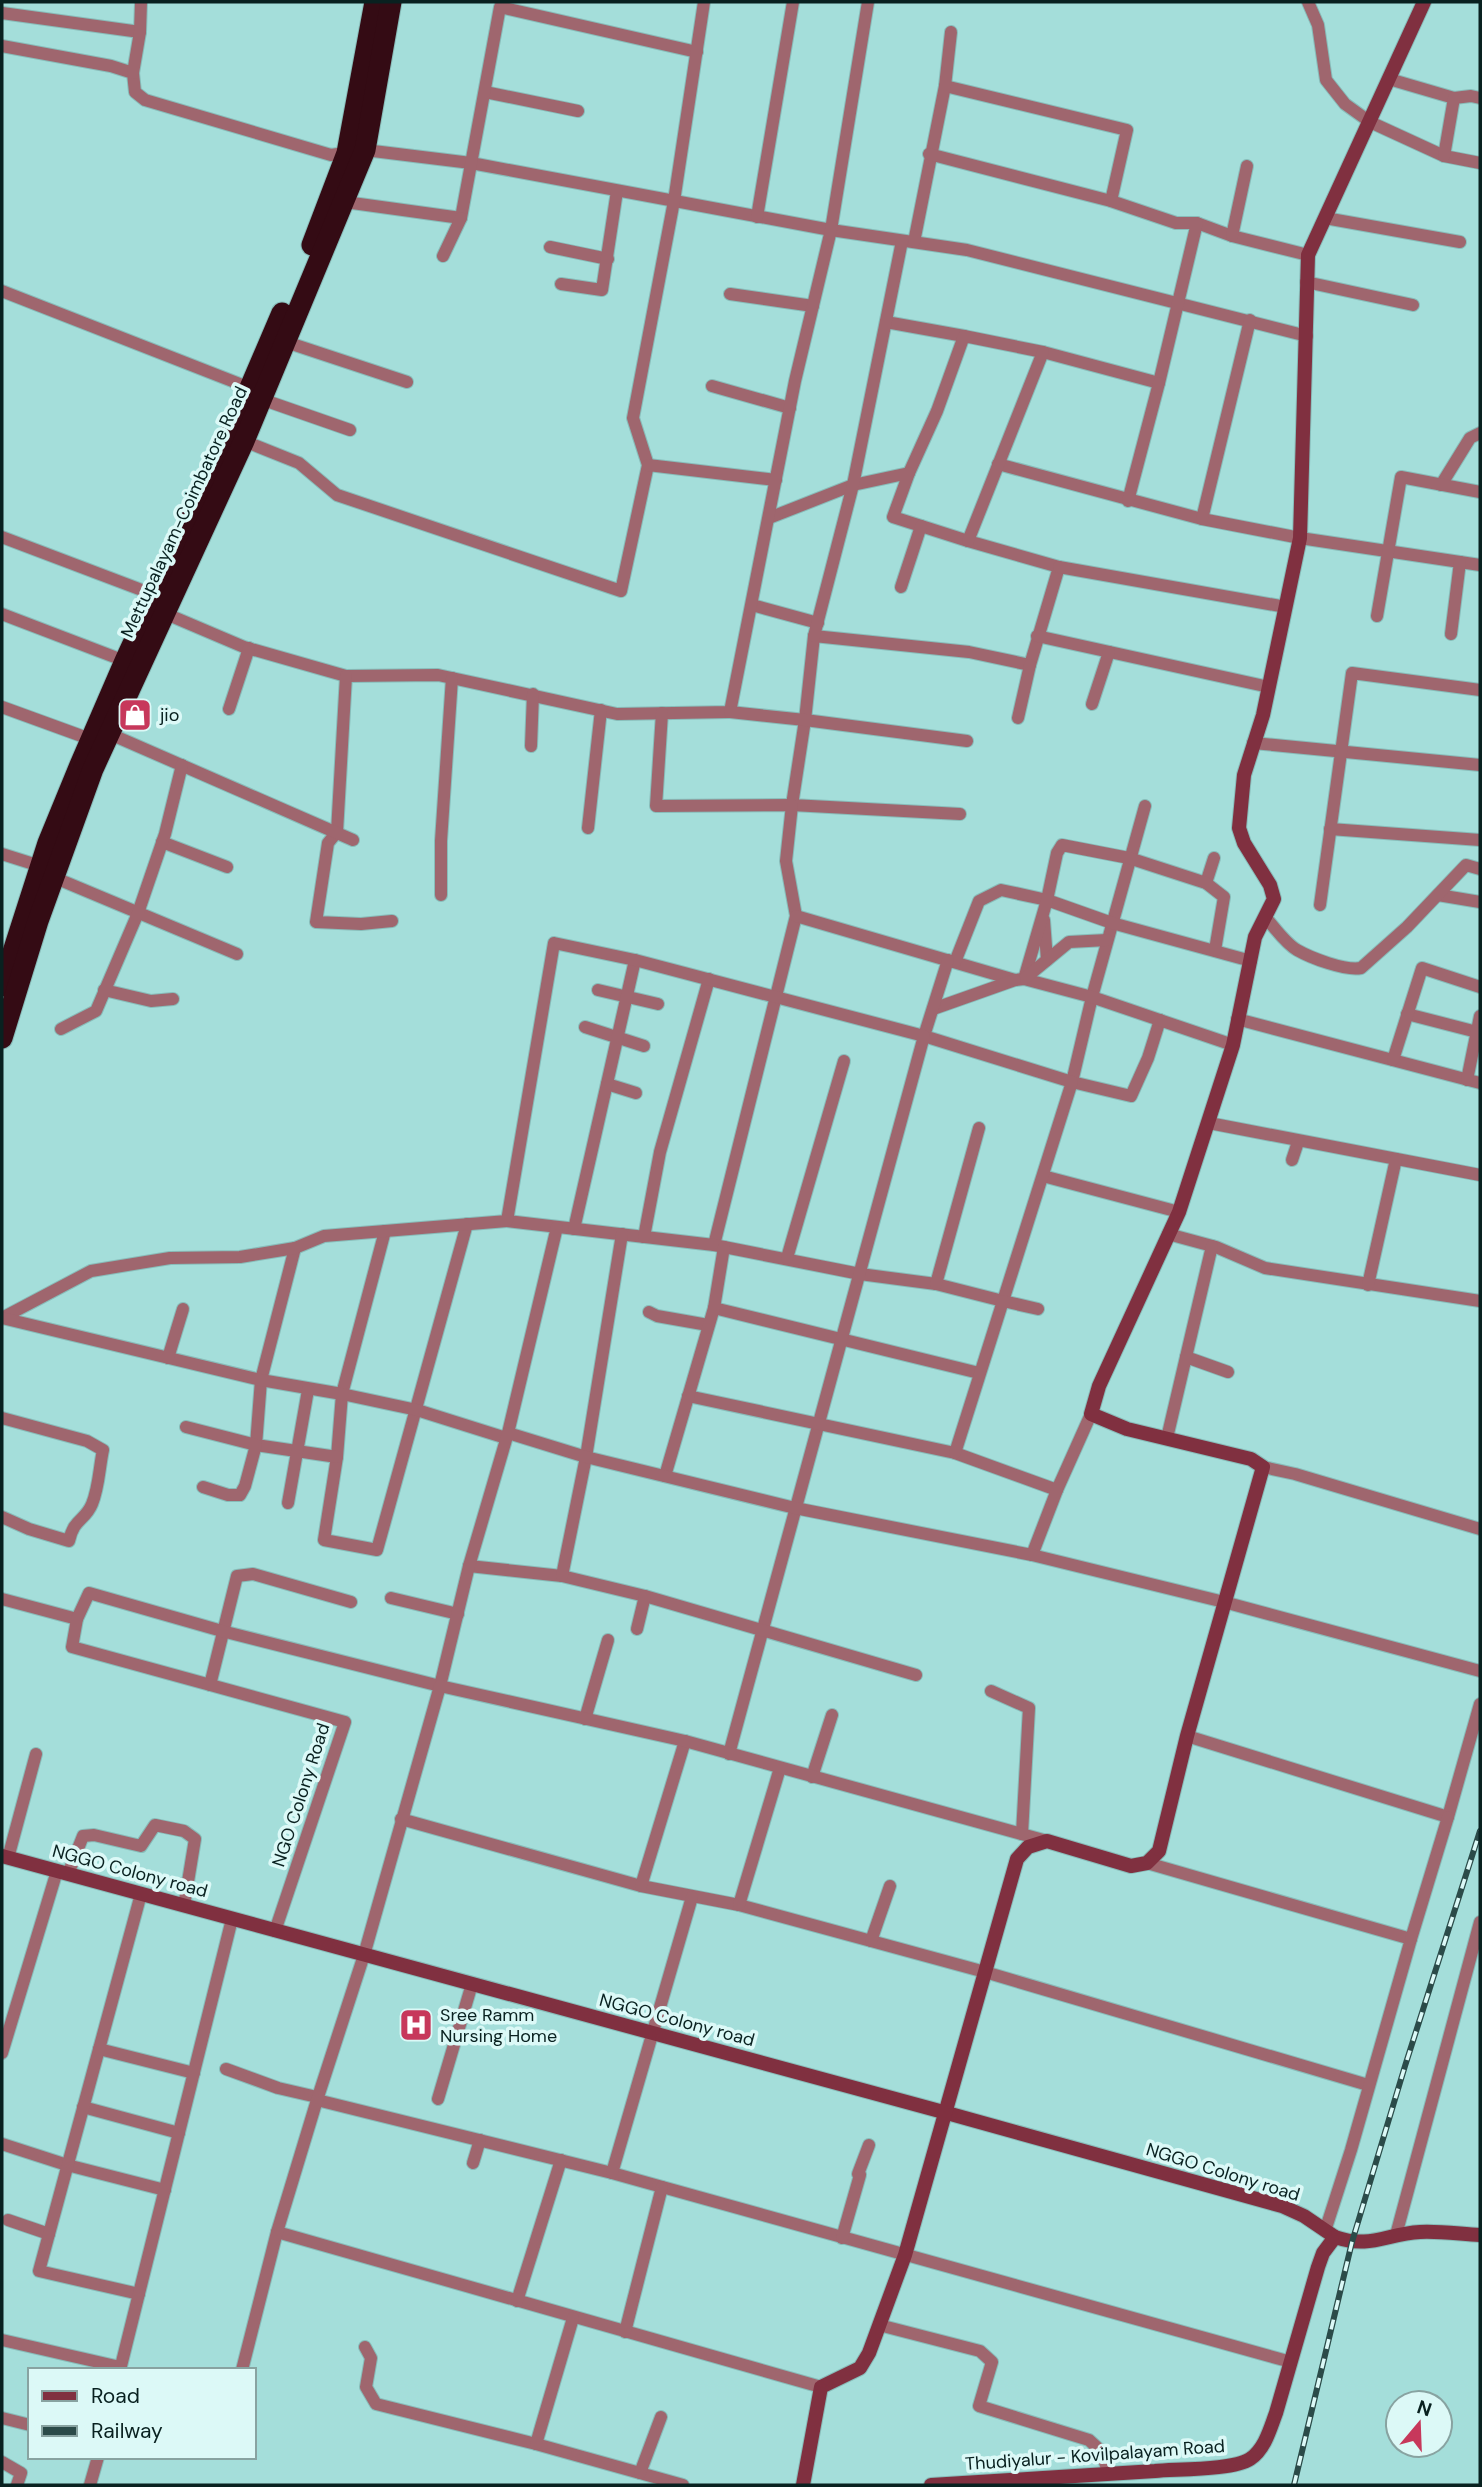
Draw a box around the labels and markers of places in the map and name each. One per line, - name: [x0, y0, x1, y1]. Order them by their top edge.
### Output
- shop icon: jio: [116, 696, 154, 734]
- place label: jio: [159, 703, 179, 727]
- place label: Sree Ramm Nursing Home: [440, 2003, 557, 2048]
- hospital icon: Sree Ramm Nursing Home: [397, 2006, 435, 2044]

